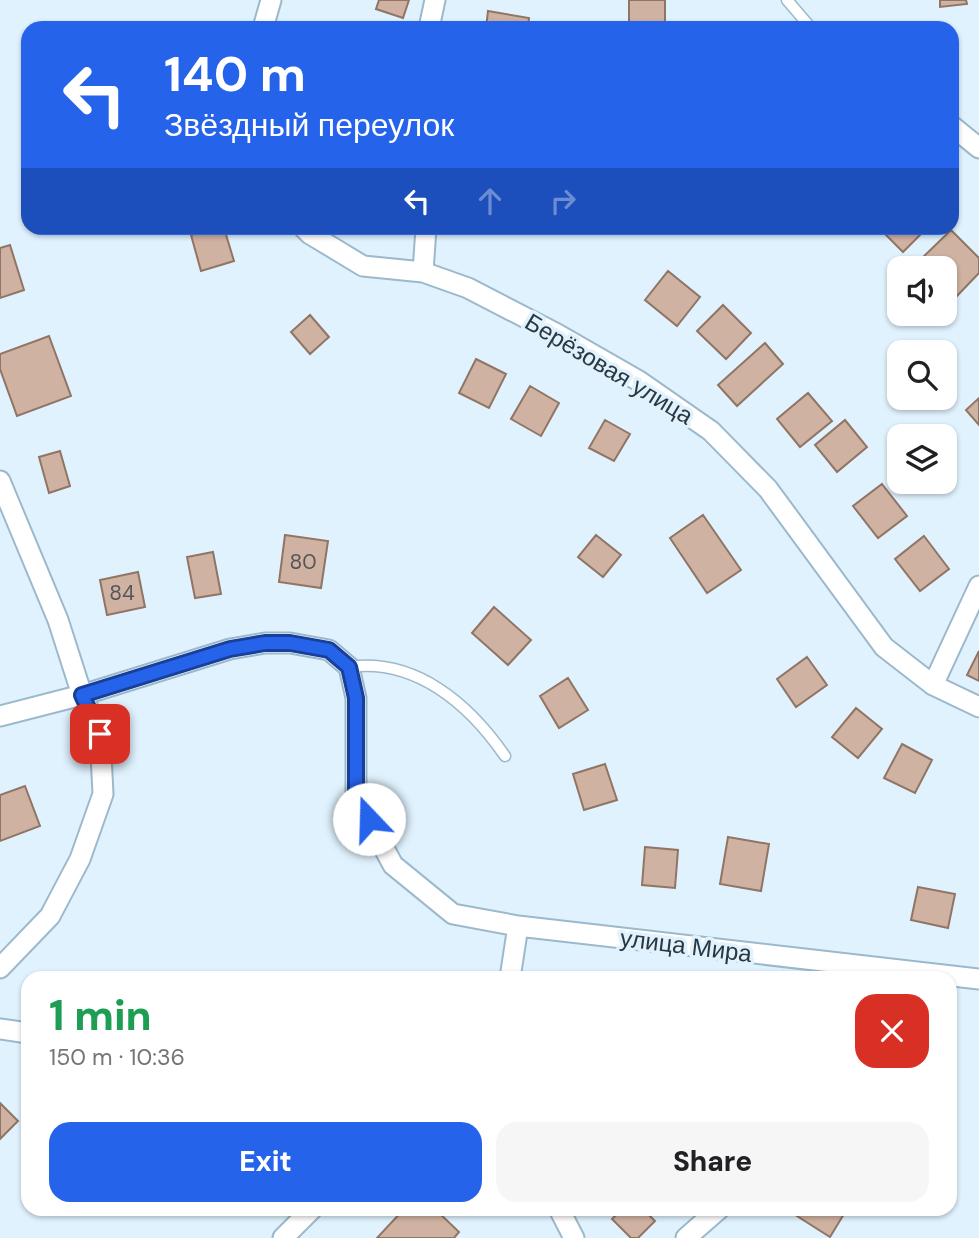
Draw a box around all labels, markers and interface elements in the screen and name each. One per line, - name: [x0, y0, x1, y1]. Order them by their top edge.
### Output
- text: 140 m: [164, 42, 306, 106]
- icon: left: [49, 49, 140, 140]
- text: Звёздный переулок: [164, 104, 454, 146]
- icon: left: [398, 182, 436, 220]
- icon: ahead: [471, 182, 509, 220]
- icon: right: [544, 182, 582, 220]
- map controls: [887, 256, 957, 494]
- button: sound: [887, 256, 957, 326]
- street label: Берёзовая улица: [519, 306, 700, 431]
- button: search: [887, 340, 957, 410]
- button: layers: [887, 424, 957, 494]
- house number: 80: [289, 548, 317, 576]
- house number: 84: [109, 579, 135, 607]
- pin: [70, 704, 130, 764]
- icon: arrive: [81, 715, 119, 753]
- position arrow: [332, 782, 406, 856]
- street label: улица Мира: [618, 922, 754, 969]
- text: 1 min: [49, 988, 152, 1043]
- button: close: [855, 994, 929, 1068]
- text: 150 m · 10:36: [49, 1042, 185, 1072]
- button: Exit: [49, 1122, 482, 1202]
- button: Share: [496, 1122, 929, 1202]

